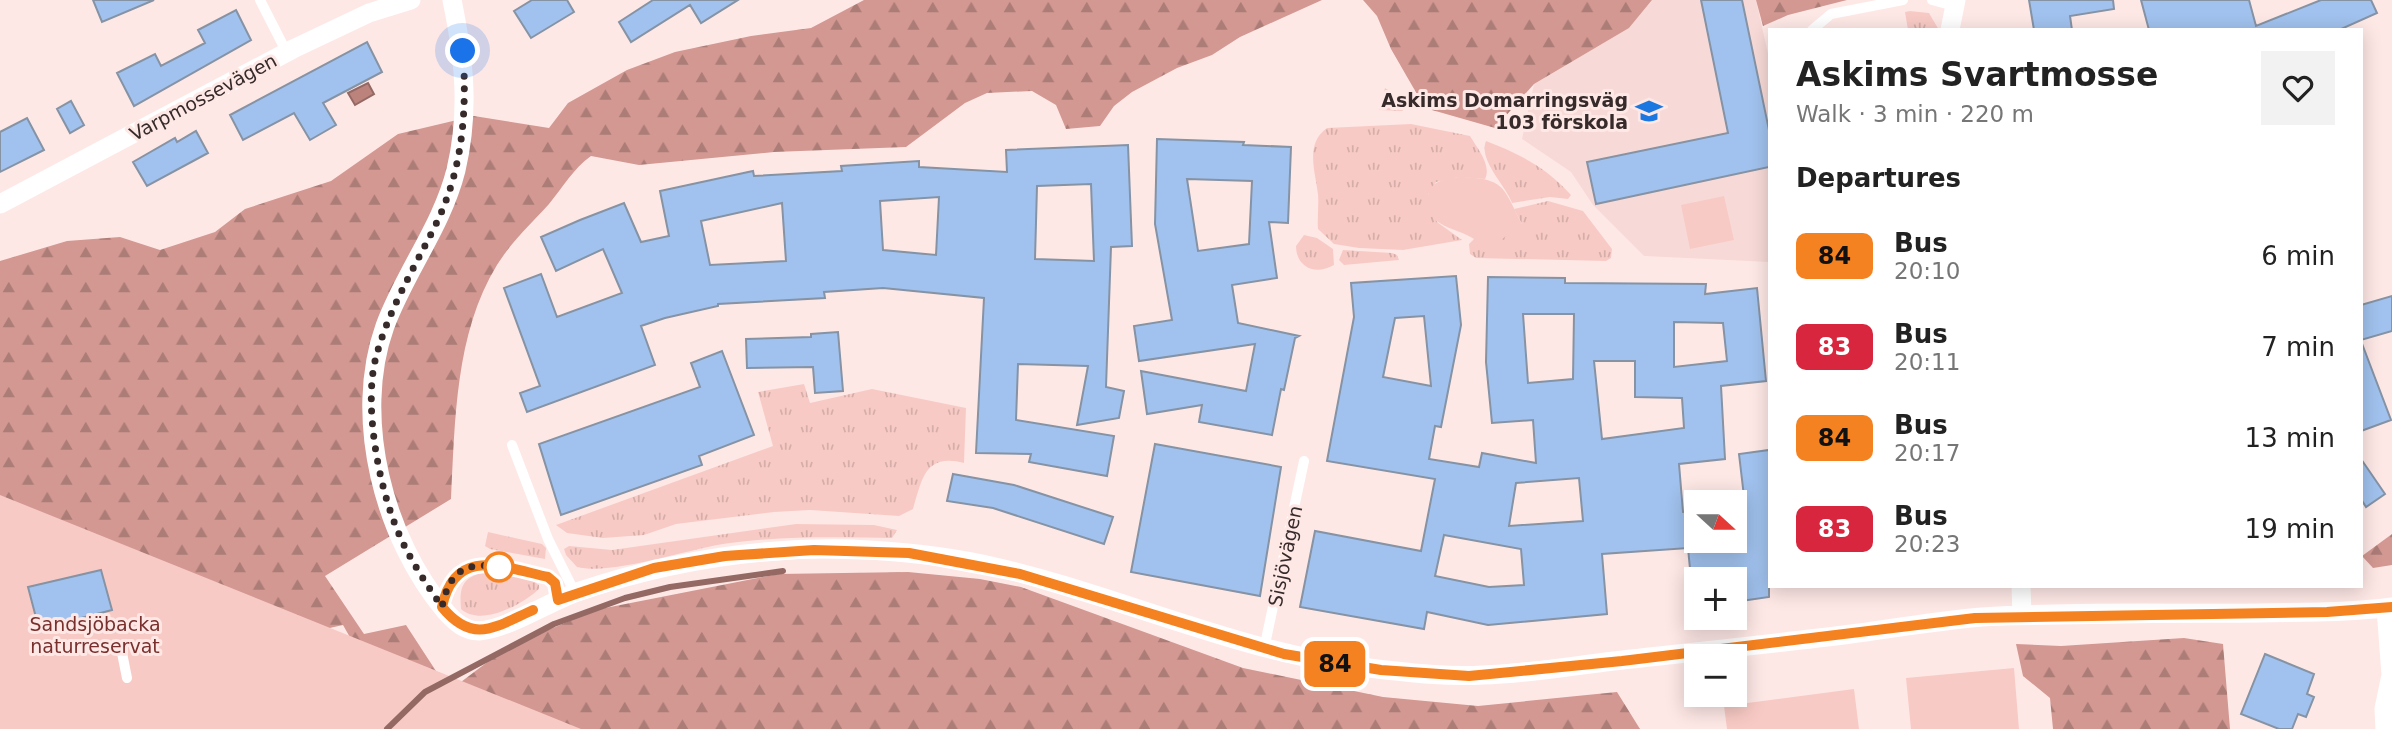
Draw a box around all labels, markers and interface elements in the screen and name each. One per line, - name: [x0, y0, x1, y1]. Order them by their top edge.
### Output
- your location: [445, 33, 480, 68]
- street label: Varpmossevägen: [126, 49, 280, 145]
- button: heart: [2261, 51, 2335, 125]
- text: Askims Svartmosse: [1796, 55, 2158, 94]
- place label: Askims Domarringsväg 103 förskola: [1381, 89, 1628, 133]
- school or university icon: Askims Domarringsväg 103 förskola: [1634, 96, 1664, 126]
- text: Walk · 3 min · 220 m: [1796, 101, 2034, 127]
- text: Departures: [1796, 163, 1961, 193]
- text: Bus: [1894, 228, 1948, 258]
- text: 6 min: [2261, 241, 2335, 271]
- text: 84: [1818, 242, 1851, 270]
- text: 20:10: [1894, 258, 1960, 284]
- text: Bus: [1894, 319, 1948, 349]
- text: 7 min: [2261, 332, 2335, 362]
- text: 83: [1818, 333, 1851, 361]
- text: 20:11: [1894, 349, 1960, 375]
- text: Bus: [1894, 410, 1948, 440]
- text: 13 min: [2245, 423, 2335, 453]
- text: 84: [1818, 424, 1851, 452]
- text: 20:17: [1894, 440, 1960, 466]
- north arrow: [1684, 490, 1746, 553]
- map controls: [1684, 490, 1747, 707]
- text: Bus: [1894, 501, 1948, 531]
- street label: Sisjövägen: [1264, 503, 1306, 609]
- text: 19 min: [2245, 514, 2335, 544]
- text: 83: [1818, 515, 1851, 543]
- text: 20:23: [1894, 531, 1960, 557]
- unlabelled marker: [484, 552, 514, 582]
- button: +: [1684, 567, 1747, 630]
- park label: Sandsjöbacka naturreservat: [29, 613, 161, 657]
- line badge: 84: [1304, 641, 1366, 687]
- button: −: [1684, 644, 1747, 707]
- text: 84: [1318, 650, 1352, 678]

